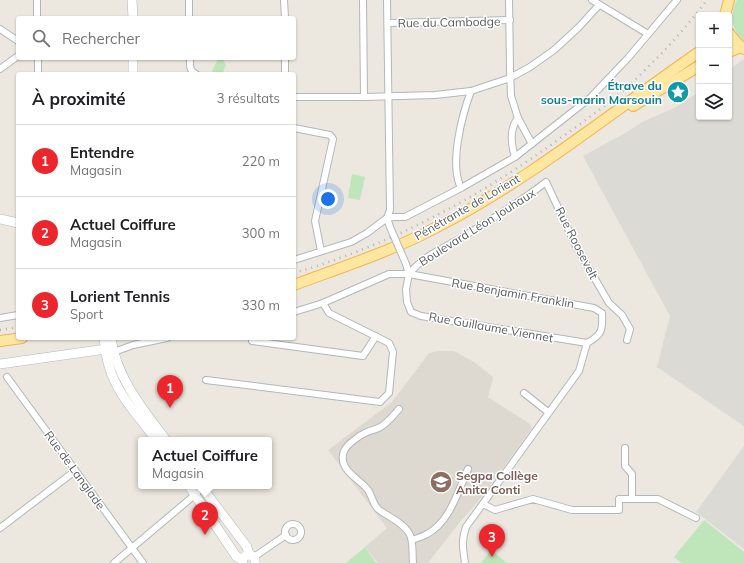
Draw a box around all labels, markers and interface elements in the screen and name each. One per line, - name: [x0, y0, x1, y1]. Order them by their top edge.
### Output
- map controls: [696, 12, 732, 120]
- button: +: [696, 12, 732, 48]
- street label: Rue du Cambodge: [397, 14, 501, 30]
- search box: [16, 16, 296, 60]
- icon: search: [30, 27, 52, 49]
- text: Rechercher: [62, 29, 140, 48]
- button: −: [696, 48, 732, 84]
- place label: Étrave du sous-marin Marsouin: [541, 78, 662, 107]
- place icon: Étrave du sous-marin Marsouin: [665, 79, 691, 105]
- button: layers: [696, 84, 732, 120]
- text: À proximité: [32, 88, 126, 109]
- text: 3 résultats: [217, 90, 280, 106]
- text: Entendre: [70, 143, 134, 162]
- text: 1: [41, 153, 49, 169]
- text: 220 m: [242, 153, 280, 169]
- text: Magasin: [70, 162, 122, 178]
- street label: Pénétrante de Lorient: [412, 171, 522, 243]
- street label: Boulevard Léon Jouhaux: [416, 185, 539, 269]
- your location: [318, 189, 338, 209]
- street label: Rue Roosevelt: [552, 204, 602, 282]
- text: Actuel Coiffure: [70, 215, 176, 234]
- text: 2: [41, 225, 49, 241]
- text: 300 m: [242, 225, 280, 241]
- text: Magasin: [70, 234, 122, 250]
- street label: Rue Benjamin Franklin: [450, 275, 576, 311]
- text: Lorient Tennis: [70, 287, 170, 306]
- text: 3: [41, 297, 49, 313]
- text: 330 m: [242, 297, 280, 313]
- text: Sport: [70, 306, 103, 322]
- street label: Rue Guillaume Viennet: [428, 309, 554, 345]
- pin: 1: [157, 375, 183, 408]
- street label: Rue de Langlade: [41, 428, 109, 512]
- popup: [138, 437, 272, 489]
- text: Actuel Coiffure: [152, 446, 258, 465]
- text: Magasin: [152, 465, 204, 481]
- place label: Segpa Collège Anita Conti: [456, 468, 538, 497]
- school or university icon: Segpa Collège Anita Conti: [428, 469, 454, 495]
- pin: 2: [192, 502, 218, 535]
- pin: 3: [479, 524, 505, 557]

